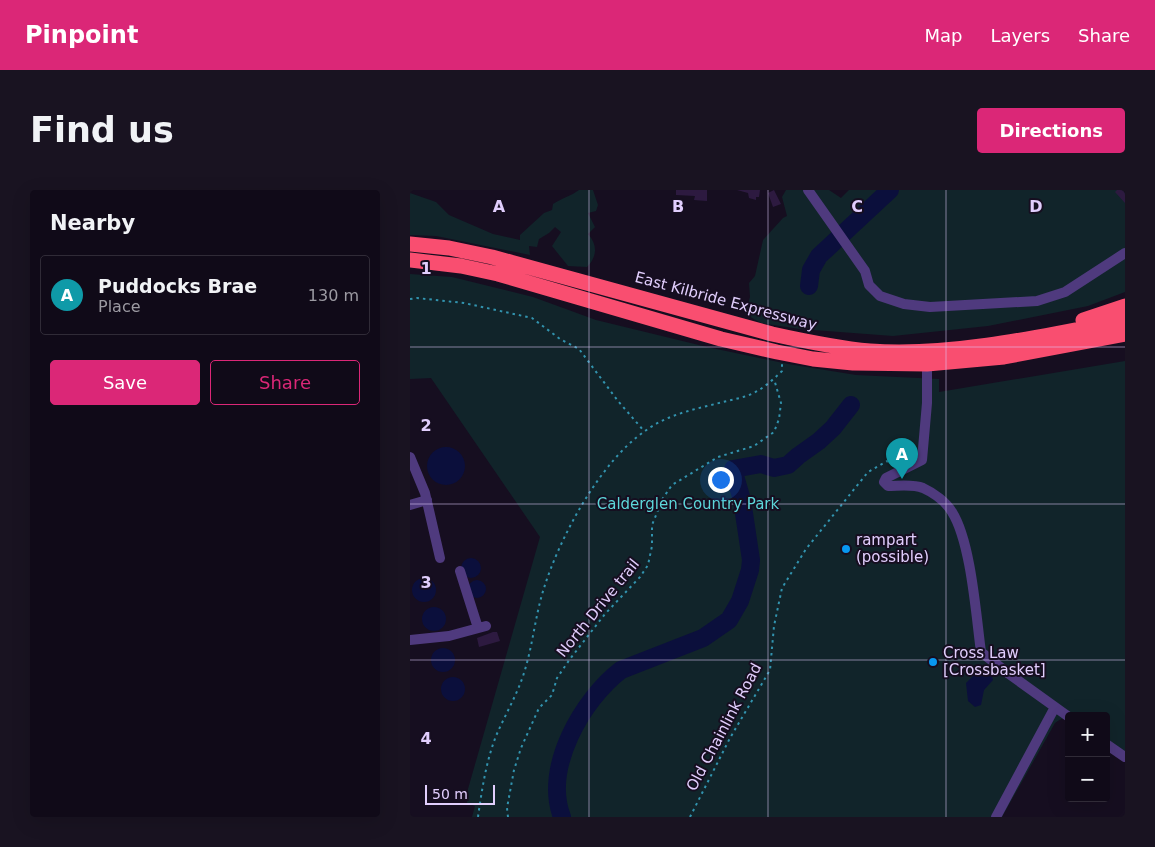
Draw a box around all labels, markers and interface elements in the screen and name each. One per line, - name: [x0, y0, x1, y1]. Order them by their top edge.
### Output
- text: Pinpoint: [25, 21, 138, 49]
- text: Map: [924, 25, 962, 46]
- text: Layers: [990, 25, 1050, 46]
- text: Share: [1078, 25, 1130, 46]
- button: Directions: [977, 108, 1125, 153]
- text: Find us: [30, 110, 174, 150]
- text: A: [493, 197, 506, 216]
- text: B: [672, 197, 684, 216]
- text: C: [851, 197, 863, 216]
- text: D: [1029, 197, 1043, 216]
- text: Nearby: [50, 211, 135, 235]
- text: 1: [420, 259, 432, 278]
- street label: East Kilbride Expressway: [633, 268, 819, 334]
- text: Puddocks Brae: [98, 275, 257, 297]
- text: A: [61, 286, 73, 305]
- text: 130 m: [308, 286, 359, 305]
- text: Place: [98, 297, 141, 316]
- button: Save: [50, 360, 200, 405]
- button: Share: [210, 360, 360, 405]
- text: 2: [420, 416, 432, 435]
- pin: A: [886, 438, 918, 479]
- your location: [708, 467, 734, 493]
- park label: Calderglen Country Park: [597, 495, 780, 513]
- place label: rampart (possible): [856, 531, 929, 566]
- marker: rampart (possible): [840, 543, 852, 555]
- street label: North Drive trail: [553, 555, 643, 661]
- text: 3: [420, 573, 432, 592]
- place label: Cross Law [Crossbasket]: [943, 644, 1046, 679]
- marker: Cross Law [Crossbasket]: [927, 656, 939, 668]
- street label: Old Chainlink Road: [683, 660, 765, 794]
- map controls: [1065, 712, 1110, 802]
- button: +: [1065, 712, 1110, 757]
- text: 4: [420, 729, 432, 748]
- button: −: [1065, 757, 1110, 802]
- scale bar: [425, 782, 495, 805]
- text: 50 m: [432, 786, 468, 802]

